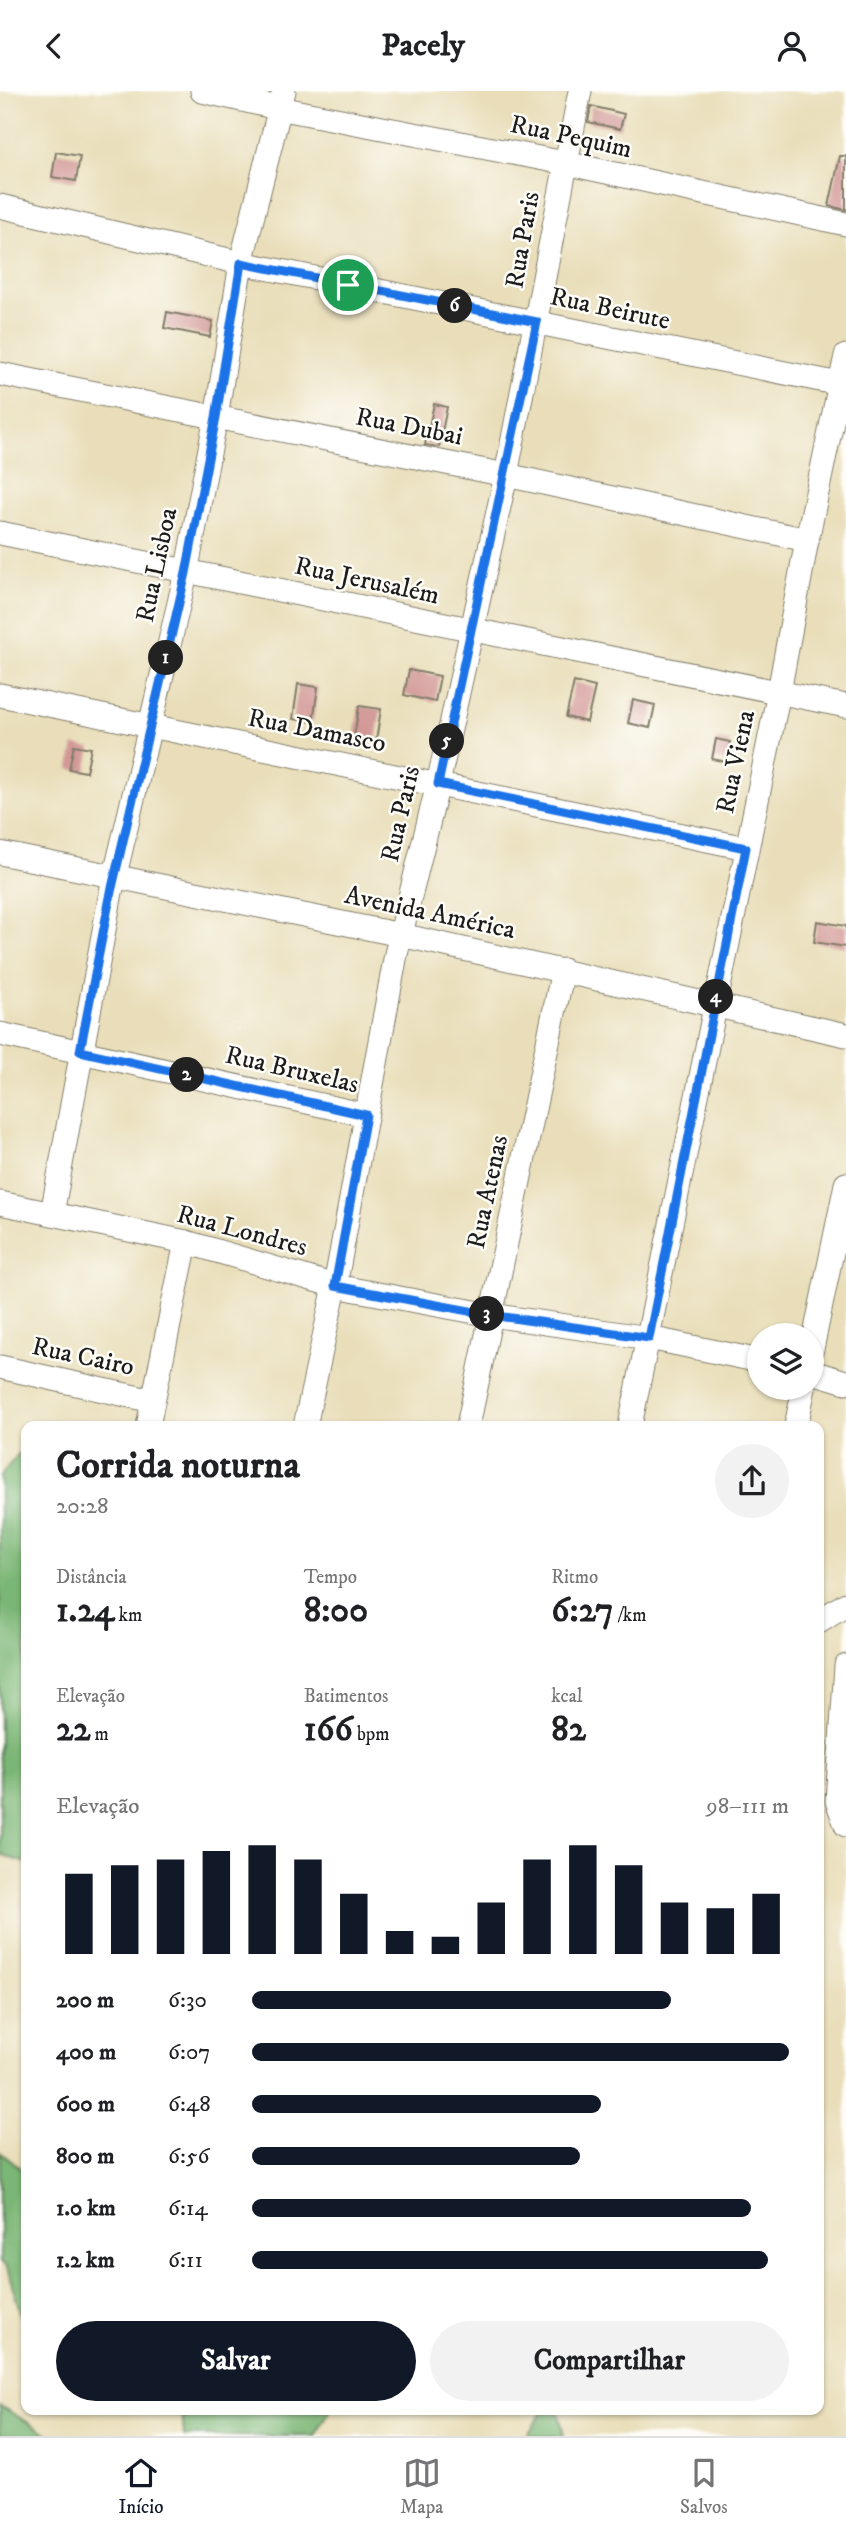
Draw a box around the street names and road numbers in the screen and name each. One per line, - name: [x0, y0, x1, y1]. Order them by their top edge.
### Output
- street label: Rua Pequim: [507, 108, 635, 166]
- street label: Rua Paris: [498, 189, 548, 291]
- street label: Rua Beirute: [547, 280, 673, 338]
- street label: Rua Dubai: [353, 400, 465, 454]
- street label: Rua Lisboa: [129, 505, 185, 625]
- street label: Rua Jerusalém: [292, 550, 442, 612]
- street label: Rua Damasco: [245, 701, 389, 761]
- street label: Rua Viena: [709, 707, 763, 817]
- street label: Rua Paris: [374, 763, 428, 865]
- street label: Avenida América: [342, 879, 518, 947]
- street label: Rua Bruxelas: [222, 1039, 362, 1101]
- street label: Rua Atenas: [460, 1132, 516, 1252]
- street label: Rua Londres: [173, 1198, 311, 1264]
- street label: Rua Cairo: [29, 1330, 137, 1384]

